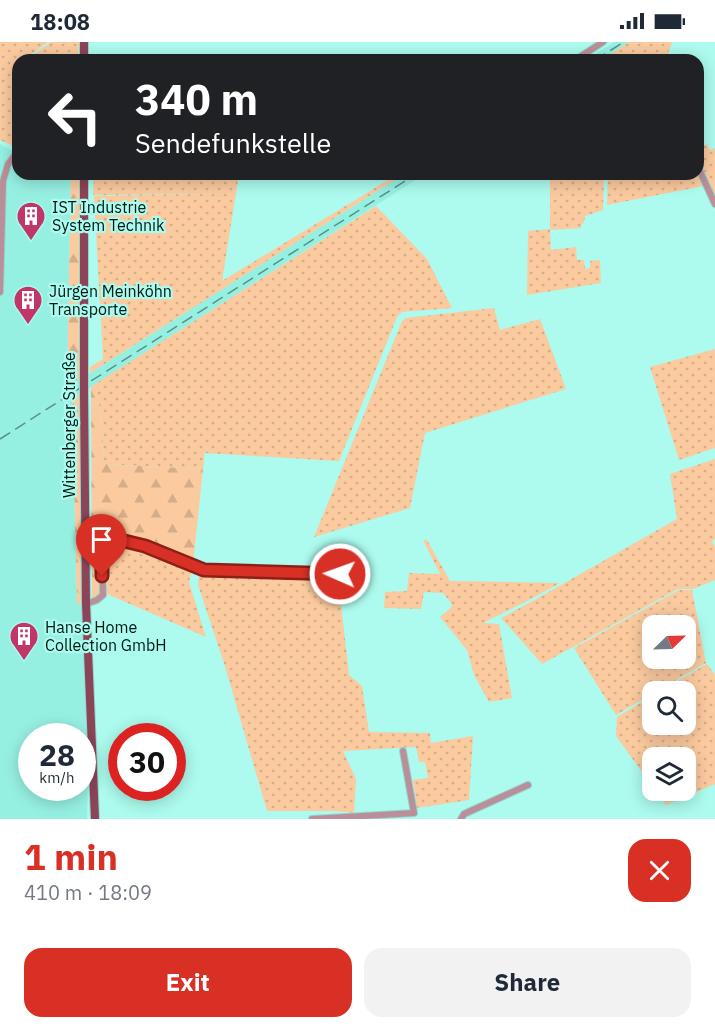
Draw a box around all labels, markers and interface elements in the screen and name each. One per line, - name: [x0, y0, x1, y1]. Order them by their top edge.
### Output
- text: 18:08: [30, 7, 90, 36]
- text: 340 m: [135, 72, 258, 127]
- icon: left: [36, 78, 114, 156]
- text: Sendefunkstelle: [135, 125, 331, 160]
- place label: IST Industrie System Technik: [52, 197, 165, 235]
- building icon: IST Industrie System Technik: [15, 200, 47, 242]
- place label: Jürgen Meinköhn Transporte: [49, 281, 172, 319]
- building icon: Jürgen Meinköhn Transporte: [12, 284, 44, 326]
- street label: Wittenberger Straße: [59, 352, 79, 498]
- pin: [76, 514, 127, 576]
- icon: arrive: [85, 523, 118, 556]
- position arrow: [308, 542, 372, 606]
- north arrow: [642, 615, 696, 669]
- map controls: [642, 615, 696, 801]
- place label: Hanse Home Collection GmbH: [45, 617, 166, 655]
- building icon: Hanse Home Collection GmbH: [8, 620, 40, 662]
- button: search: [642, 681, 696, 735]
- speed limit sign: 30: [108, 723, 186, 801]
- text: 28: [39, 735, 75, 774]
- button: layers: [642, 747, 696, 801]
- text: km/h: [39, 768, 75, 787]
- text: 1 min: [24, 833, 118, 880]
- button: close: [628, 839, 691, 902]
- text: 410 m · 18:09: [24, 879, 152, 906]
- button: Exit: [24, 948, 352, 1017]
- button: Share: [364, 948, 691, 1017]

